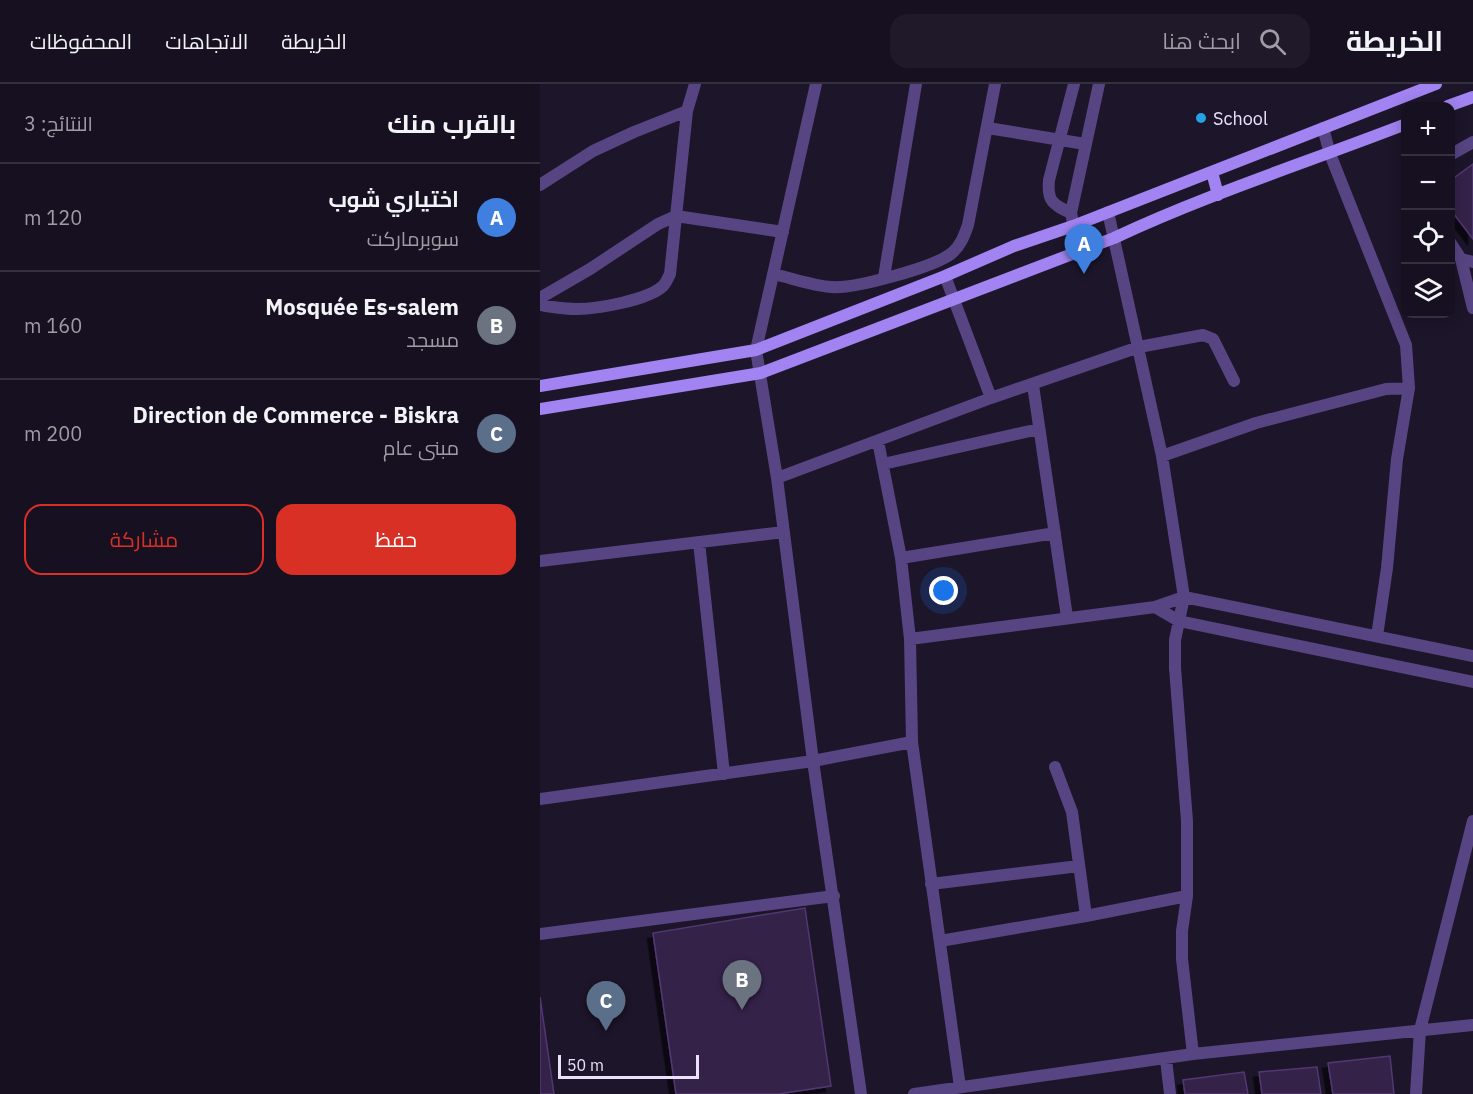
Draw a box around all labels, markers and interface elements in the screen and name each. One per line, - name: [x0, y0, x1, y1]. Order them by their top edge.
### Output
- search box: [890, 14, 1310, 68]
- text: الخريطة: [1346, 22, 1443, 59]
- icon: search: [1256, 25, 1289, 58]
- text: ابحث هنا: [1162, 26, 1241, 55]
- text: المحفوظات: [30, 27, 132, 55]
- text: الاتجاهات: [165, 27, 248, 55]
- text: الخريطة: [281, 27, 347, 55]
- map controls: [1401, 102, 1455, 318]
- button: +: [1401, 102, 1455, 156]
- text: بالقرب منك: [387, 106, 516, 140]
- place label: School: [1213, 107, 1268, 130]
- text: النتائج: 3: [24, 110, 93, 137]
- marker: School: [1194, 111, 1208, 125]
- button: −: [1401, 156, 1455, 210]
- text: اختياري شوب: [328, 184, 459, 213]
- text: 120 m: [24, 204, 82, 231]
- text: A: [490, 204, 503, 231]
- button: locate: [1401, 210, 1455, 264]
- pin: A: [1064, 224, 1104, 274]
- text: سوبرماركت: [367, 225, 459, 252]
- button: layers: [1401, 264, 1455, 318]
- text: Mosquée Es-salem: [265, 292, 459, 321]
- text: 160 m: [24, 312, 82, 339]
- text: B: [490, 312, 503, 339]
- text: مسجد: [406, 326, 459, 353]
- text: Direction de Commerce - Biskra: [133, 400, 459, 429]
- text: 200 m: [24, 420, 82, 447]
- text: C: [490, 420, 503, 447]
- text: مبنى عام: [383, 434, 459, 461]
- button: مشاركة: [24, 504, 264, 575]
- button: حفظ: [276, 504, 516, 575]
- your location: [929, 576, 958, 605]
- pin: B: [722, 960, 762, 1010]
- pin: C: [586, 982, 626, 1031]
- scale bar: [558, 1052, 699, 1080]
- text: 50 m: [567, 1055, 604, 1075]

